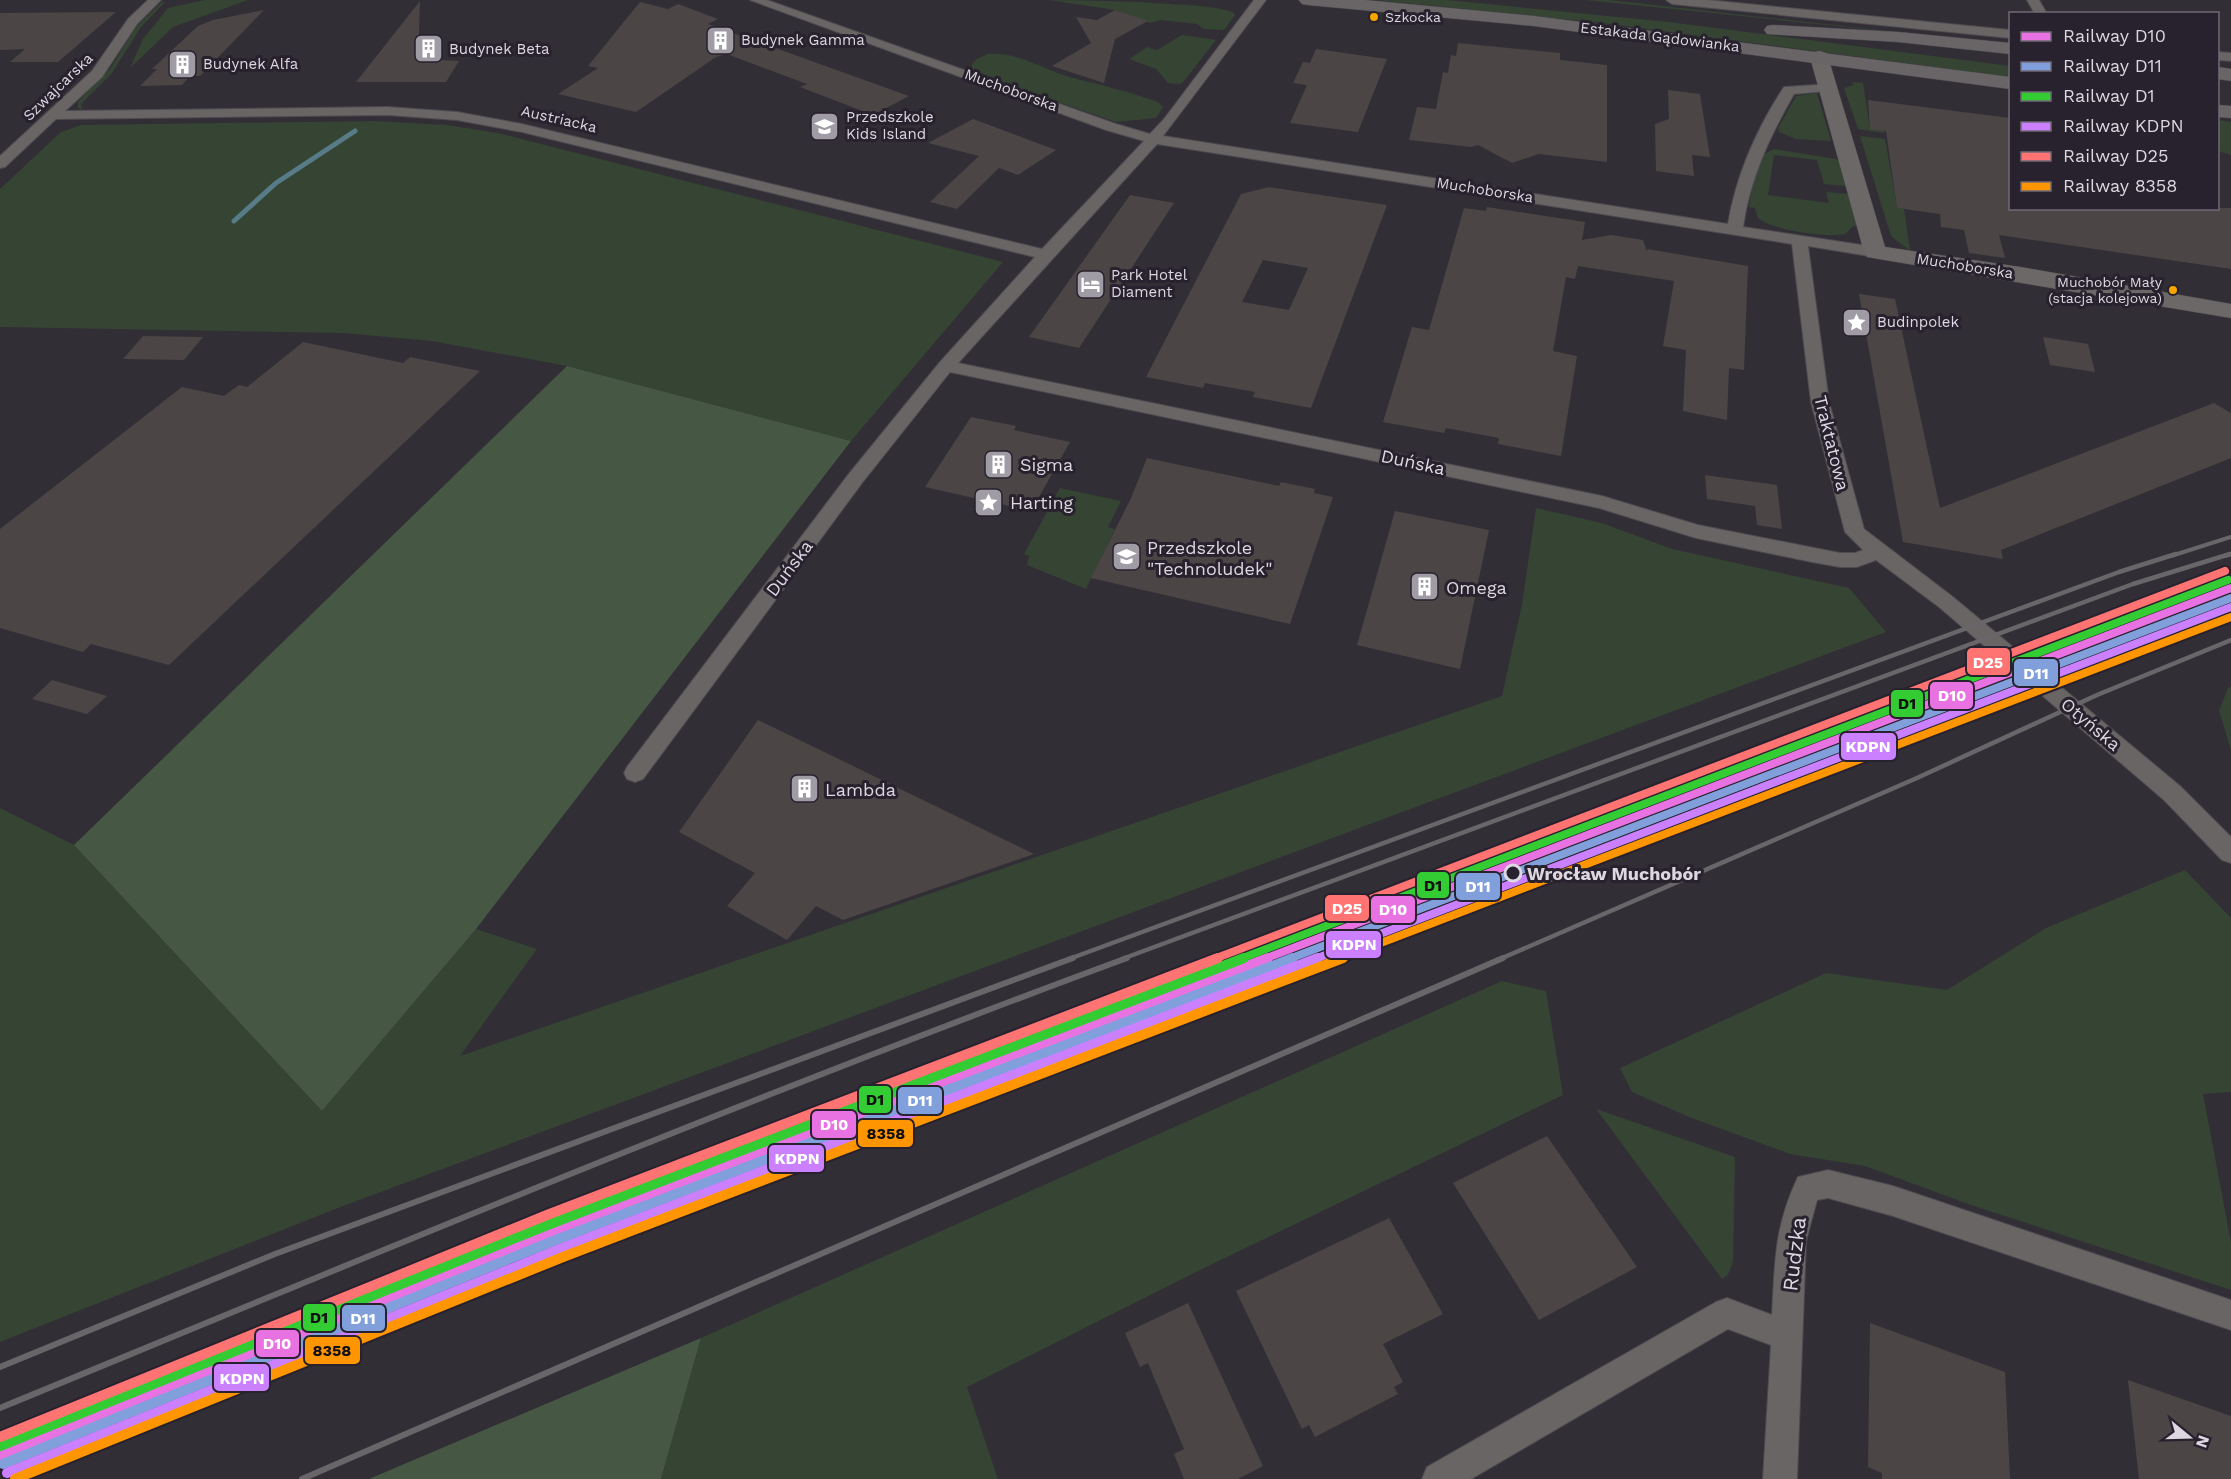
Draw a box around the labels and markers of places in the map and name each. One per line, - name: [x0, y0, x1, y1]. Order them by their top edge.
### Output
- place label: Szkocka: [1385, 9, 1441, 25]
- marker: Szkocka: [1368, 11, 1380, 23]
- building icon: Budynek Gamma: [704, 24, 736, 56]
- place label: Budynek Gamma: [741, 31, 865, 49]
- building icon: Budynek Beta: [412, 33, 444, 65]
- place label: Budynek Beta: [449, 40, 550, 58]
- building icon: Budynek Alfa: [166, 48, 198, 80]
- place label: Budynek Alfa: [203, 55, 299, 73]
- place label: Przedszkole Kids Island: [846, 108, 934, 143]
- school or university icon: Przedszkole Kids Island: [809, 110, 841, 142]
- place label: Park Hotel Diament: [1111, 266, 1188, 301]
- hotel icon: Park Hotel Diament: [1074, 268, 1106, 300]
- place label: Muchobór Mały (stacja kolejowa): [2048, 274, 2163, 306]
- marker: Muchobór Mały (stacja kolejowa): [2167, 284, 2179, 296]
- place icon: Budinpolek: [1840, 306, 1872, 338]
- place label: Budinpolek: [1877, 313, 1959, 331]
- building icon: Sigma: [983, 448, 1015, 480]
- place label: Sigma: [1020, 454, 1073, 475]
- place icon: Harting: [973, 486, 1005, 518]
- place label: Harting: [1010, 492, 1074, 513]
- place label: Przedszkole "Technoludek": [1147, 537, 1272, 579]
- school or university icon: Przedszkole "Technoludek": [1110, 541, 1142, 573]
- building icon: Omega: [1409, 571, 1441, 603]
- place label: Omega: [1446, 577, 1507, 598]
- building icon: Lambda: [788, 773, 820, 805]
- place label: Lambda: [825, 779, 896, 800]
- place label: Wrocław Muchobór: [1527, 863, 1701, 884]
- marker: Wrocław Muchobór: [1504, 864, 1522, 882]

